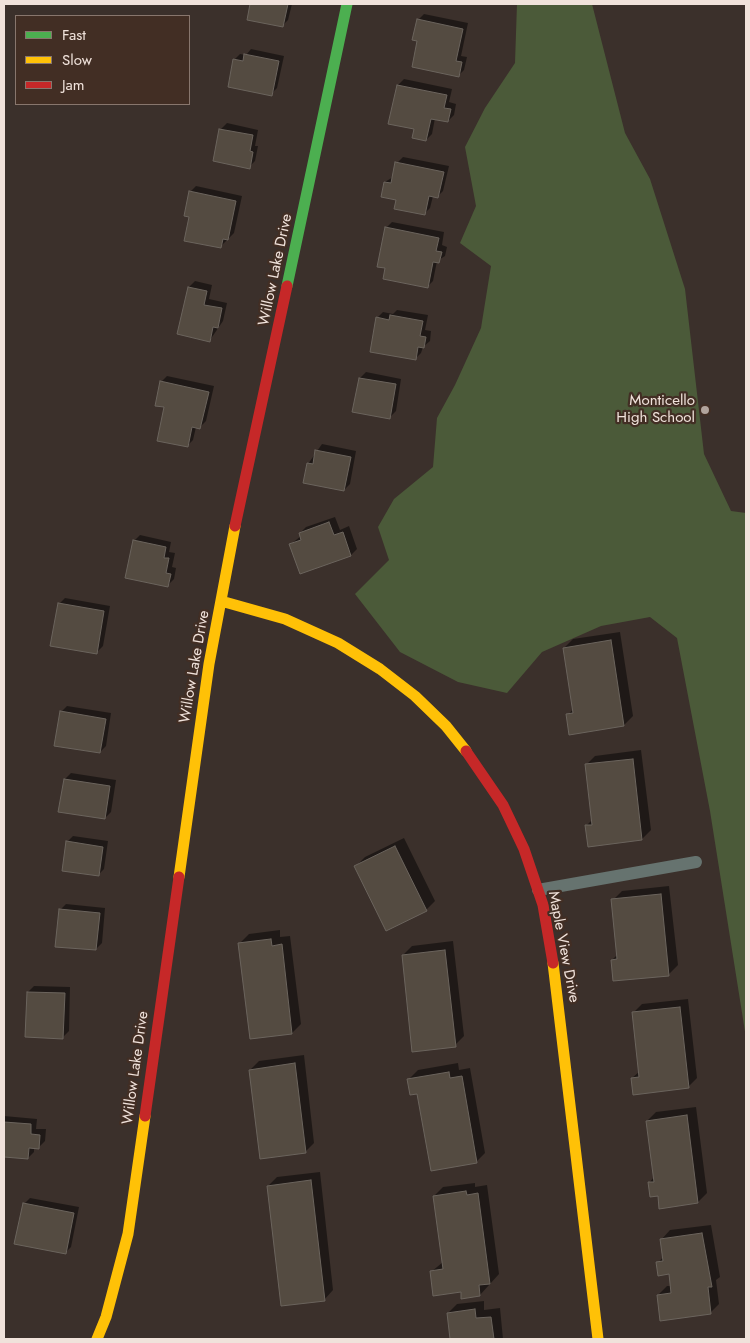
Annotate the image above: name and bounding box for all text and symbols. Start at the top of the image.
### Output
legend [15,15,190,105]
text: Fast [62,24,86,46]
text: Slow [62,49,92,71]
text: Jam [62,74,85,96]
street label: Willow Lake Drive [255,212,297,328]
place label: Monticello High School [616,392,695,427]
marker: Monticello High School [699,404,711,416]
street label: Willow Lake Drive [176,609,214,725]
street label: Maple View Drive [543,890,583,1004]
street label: Willow Lake Drive [119,1010,153,1126]

